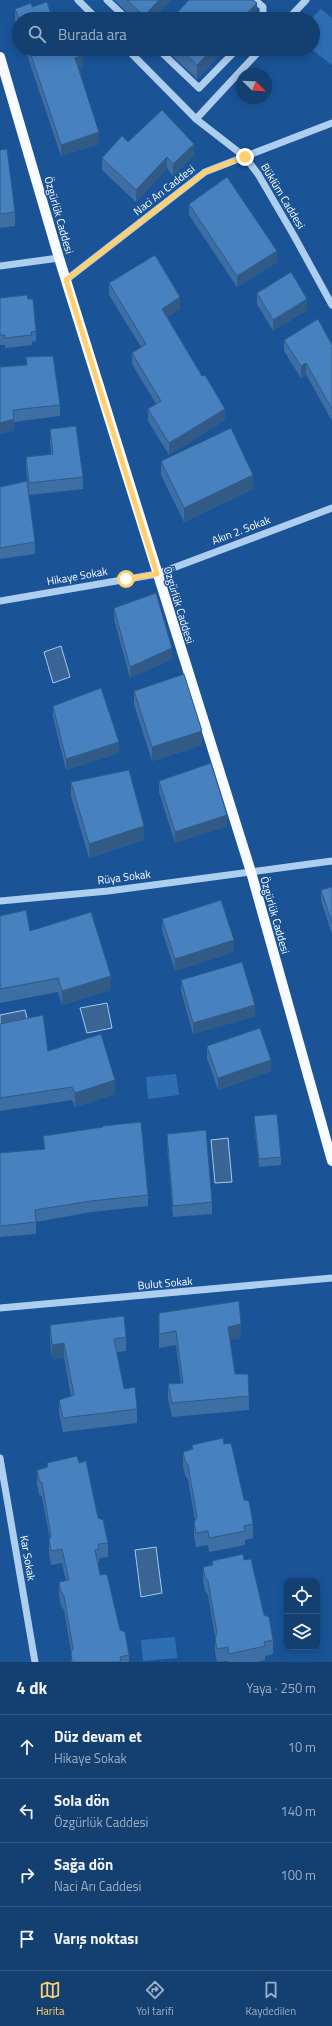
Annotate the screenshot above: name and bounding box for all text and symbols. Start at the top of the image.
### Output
search box [12,12,320,56]
icon: search [26,23,48,45]
text: Burada ara [58,23,127,46]
north arrow [236,68,272,104]
route end [236,148,254,166]
street label: Büklüm Caddesi [257,160,309,232]
street label: Naci Arı Caddesi [130,161,198,219]
street label: Özgürlük Caddesi [40,174,78,256]
street label: Akın 2. Sokak [210,511,273,548]
street label: Hikaye Sokak [45,563,109,589]
street label: Özgürlük Caddesi [160,564,198,646]
route start [117,570,135,588]
street label: Rüya Sokak [96,866,152,888]
street label: Özgürlük Caddesi [256,874,294,956]
street label: Bulut Sokak [137,1273,194,1293]
street label: Kar Sokak [16,1534,40,1583]
map controls [284,1578,320,1650]
button: locate [284,1578,320,1614]
button: layers [284,1614,320,1650]
text: 4 dk [16,1675,47,1701]
text: Yaya · 250 m [247,1678,316,1698]
text: Düz devam et [54,1725,142,1748]
icon: ahead [16,1736,38,1758]
text: 10 m [288,1737,316,1757]
text: Hikaye Sokak [54,1748,127,1768]
text: Sola dön [54,1789,110,1812]
icon: left [16,1800,38,1822]
text: 140 m [280,1801,316,1821]
text: Özgürlük Caddesi [54,1812,148,1832]
text: Sağa dön [54,1853,113,1876]
icon: right [16,1864,38,1886]
text: 100 m [280,1865,316,1885]
text: Naci Arı Caddesi [54,1876,141,1896]
text: Varış noktası [54,1927,138,1950]
icon: arrive [16,1928,38,1950]
tab: Harita [36,1979,64,2019]
tab: Yol tarifi [136,1979,174,2019]
tab: Kaydedilen [246,1979,296,2019]

